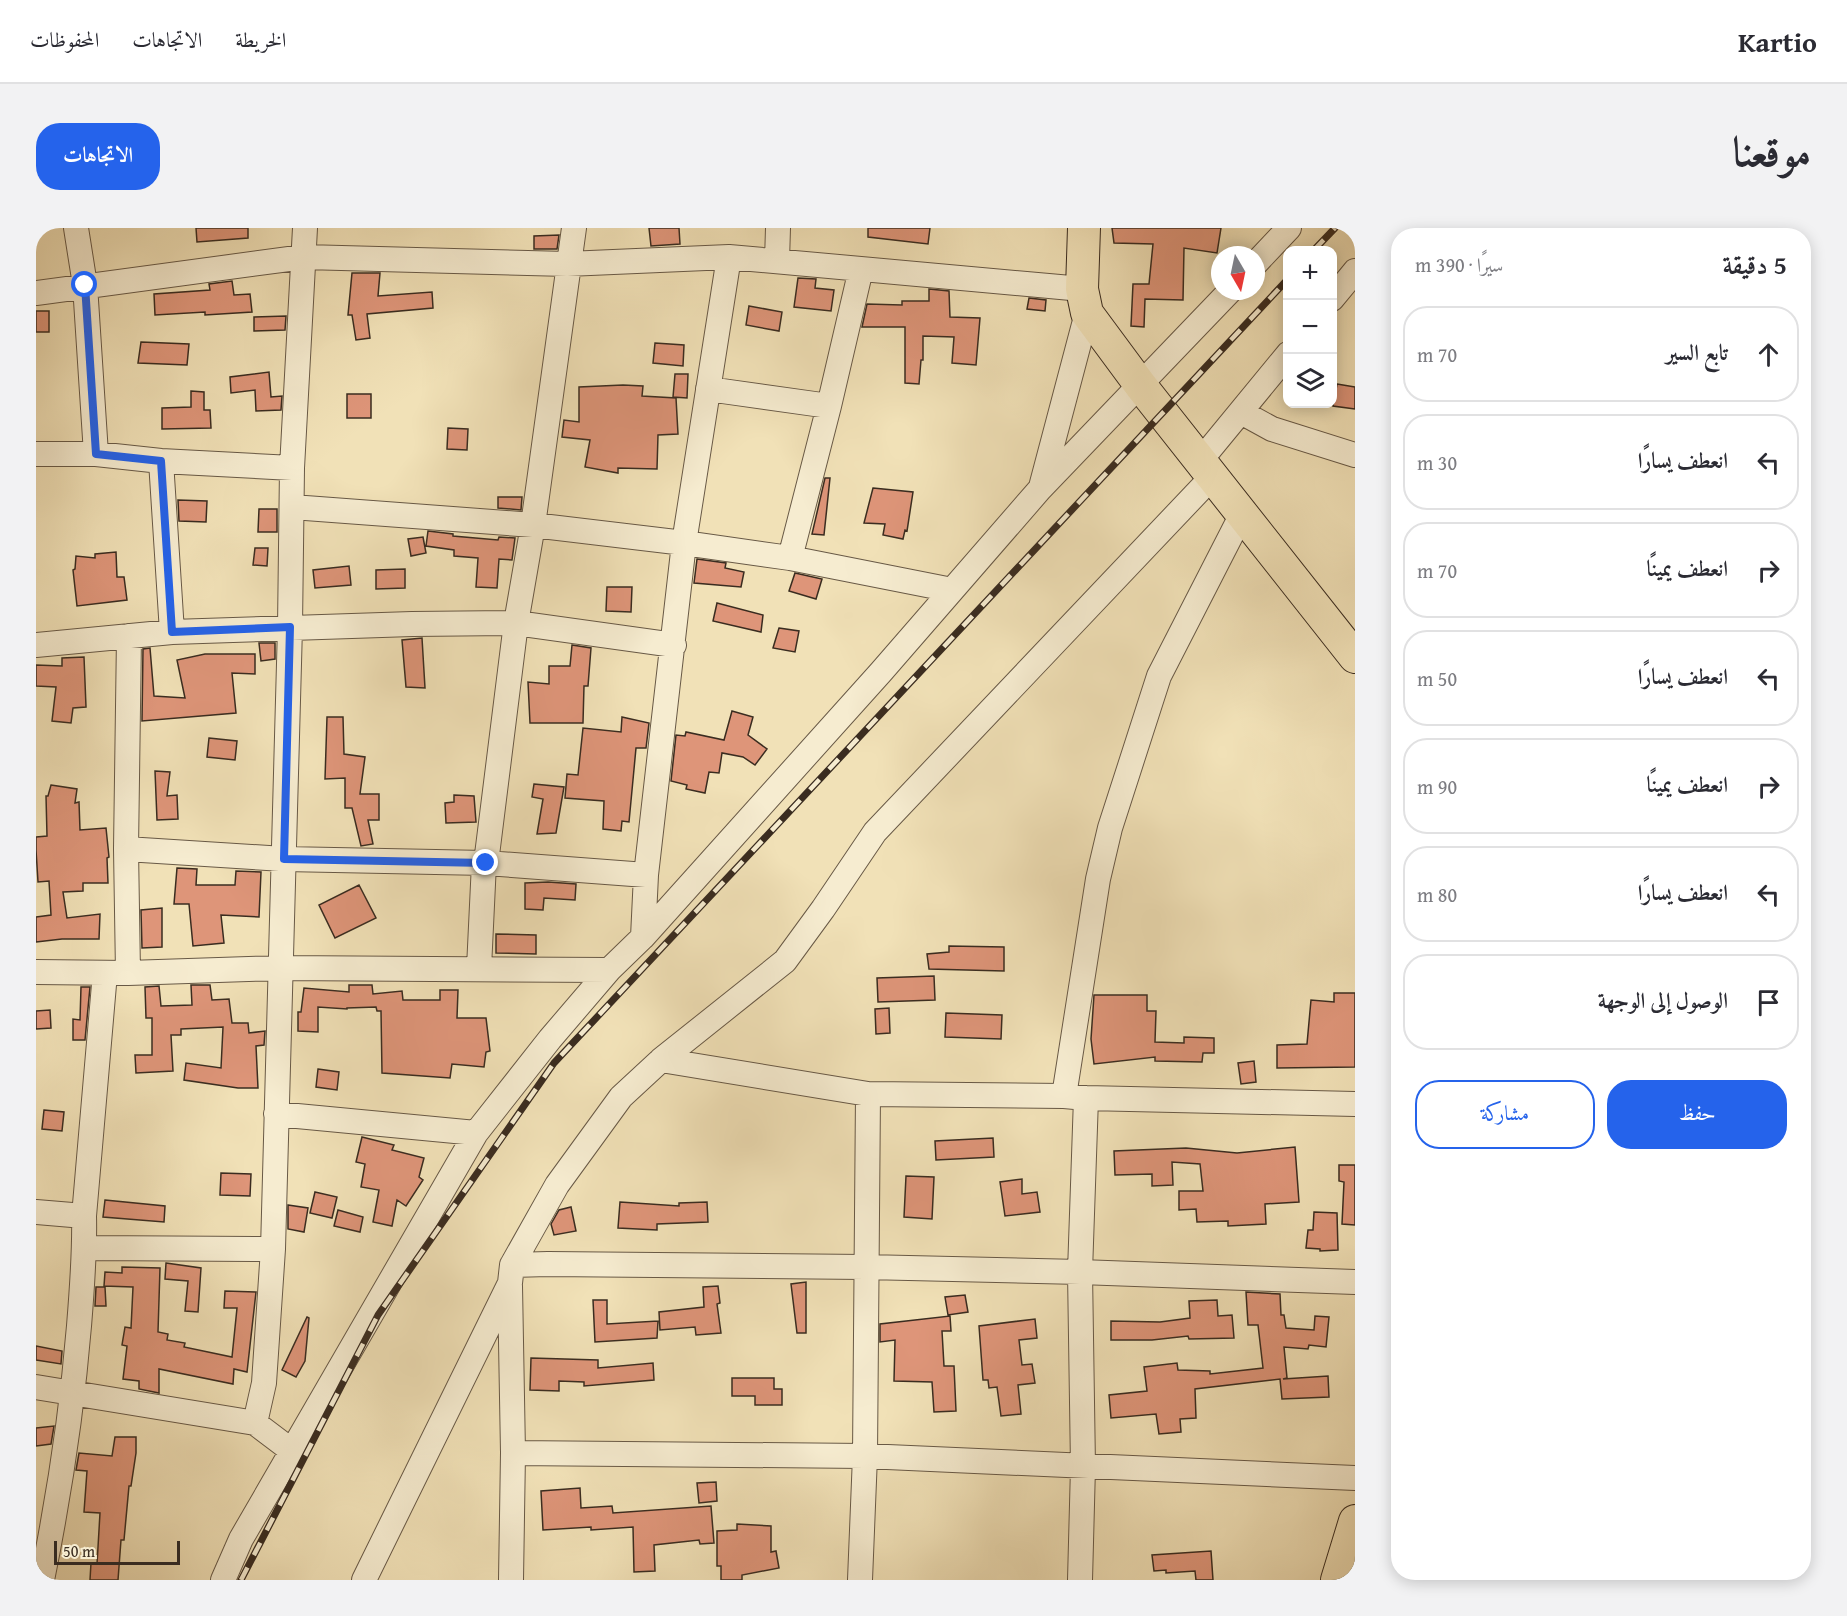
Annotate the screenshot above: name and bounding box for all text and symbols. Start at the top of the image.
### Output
text: Kartio [1738,21,1817,62]
text: المحفوظات [30,24,99,55]
text: الاتجاهات [132,24,202,55]
text: الخريطة [235,24,286,55]
text: موقعنا [1733,120,1811,181]
button: الاتجاهات [36,123,160,190]
text: 5 دقيقة [1722,245,1787,284]
north arrow [1211,246,1265,300]
map controls [1283,246,1337,408]
button: + [1283,246,1337,300]
text: سيرًا · 390 m [1415,250,1503,279]
route start [71,271,97,297]
button: − [1283,300,1337,354]
text: تابع السير [1666,336,1728,368]
icon: ahead [1752,338,1785,371]
text: 70 m [1417,340,1457,369]
button: layers [1283,354,1337,408]
text: انعطف يسارًا [1638,444,1728,476]
icon: left [1752,446,1785,479]
text: 30 m [1417,448,1457,477]
text: انعطف يمينًا [1647,552,1728,584]
icon: right [1752,554,1785,587]
text: 70 m [1417,556,1457,585]
text: انعطف يسارًا [1638,660,1728,692]
icon: left [1752,662,1785,695]
text: 50 m [1417,664,1457,693]
text: انعطف يمينًا [1647,768,1728,800]
icon: right [1752,770,1785,803]
text: 90 m [1417,772,1457,801]
route end [472,849,498,875]
text: انعطف يسارًا [1638,876,1728,908]
icon: left [1752,878,1785,911]
text: 80 m [1417,880,1457,909]
text: الوصول إلى الوجهة [1598,984,1728,1016]
icon: arrive [1752,986,1785,1019]
button: مشاركة [1415,1080,1595,1149]
button: حفظ [1607,1080,1787,1149]
scale bar [54,1538,180,1566]
text: 50 m [63,1539,95,1563]

